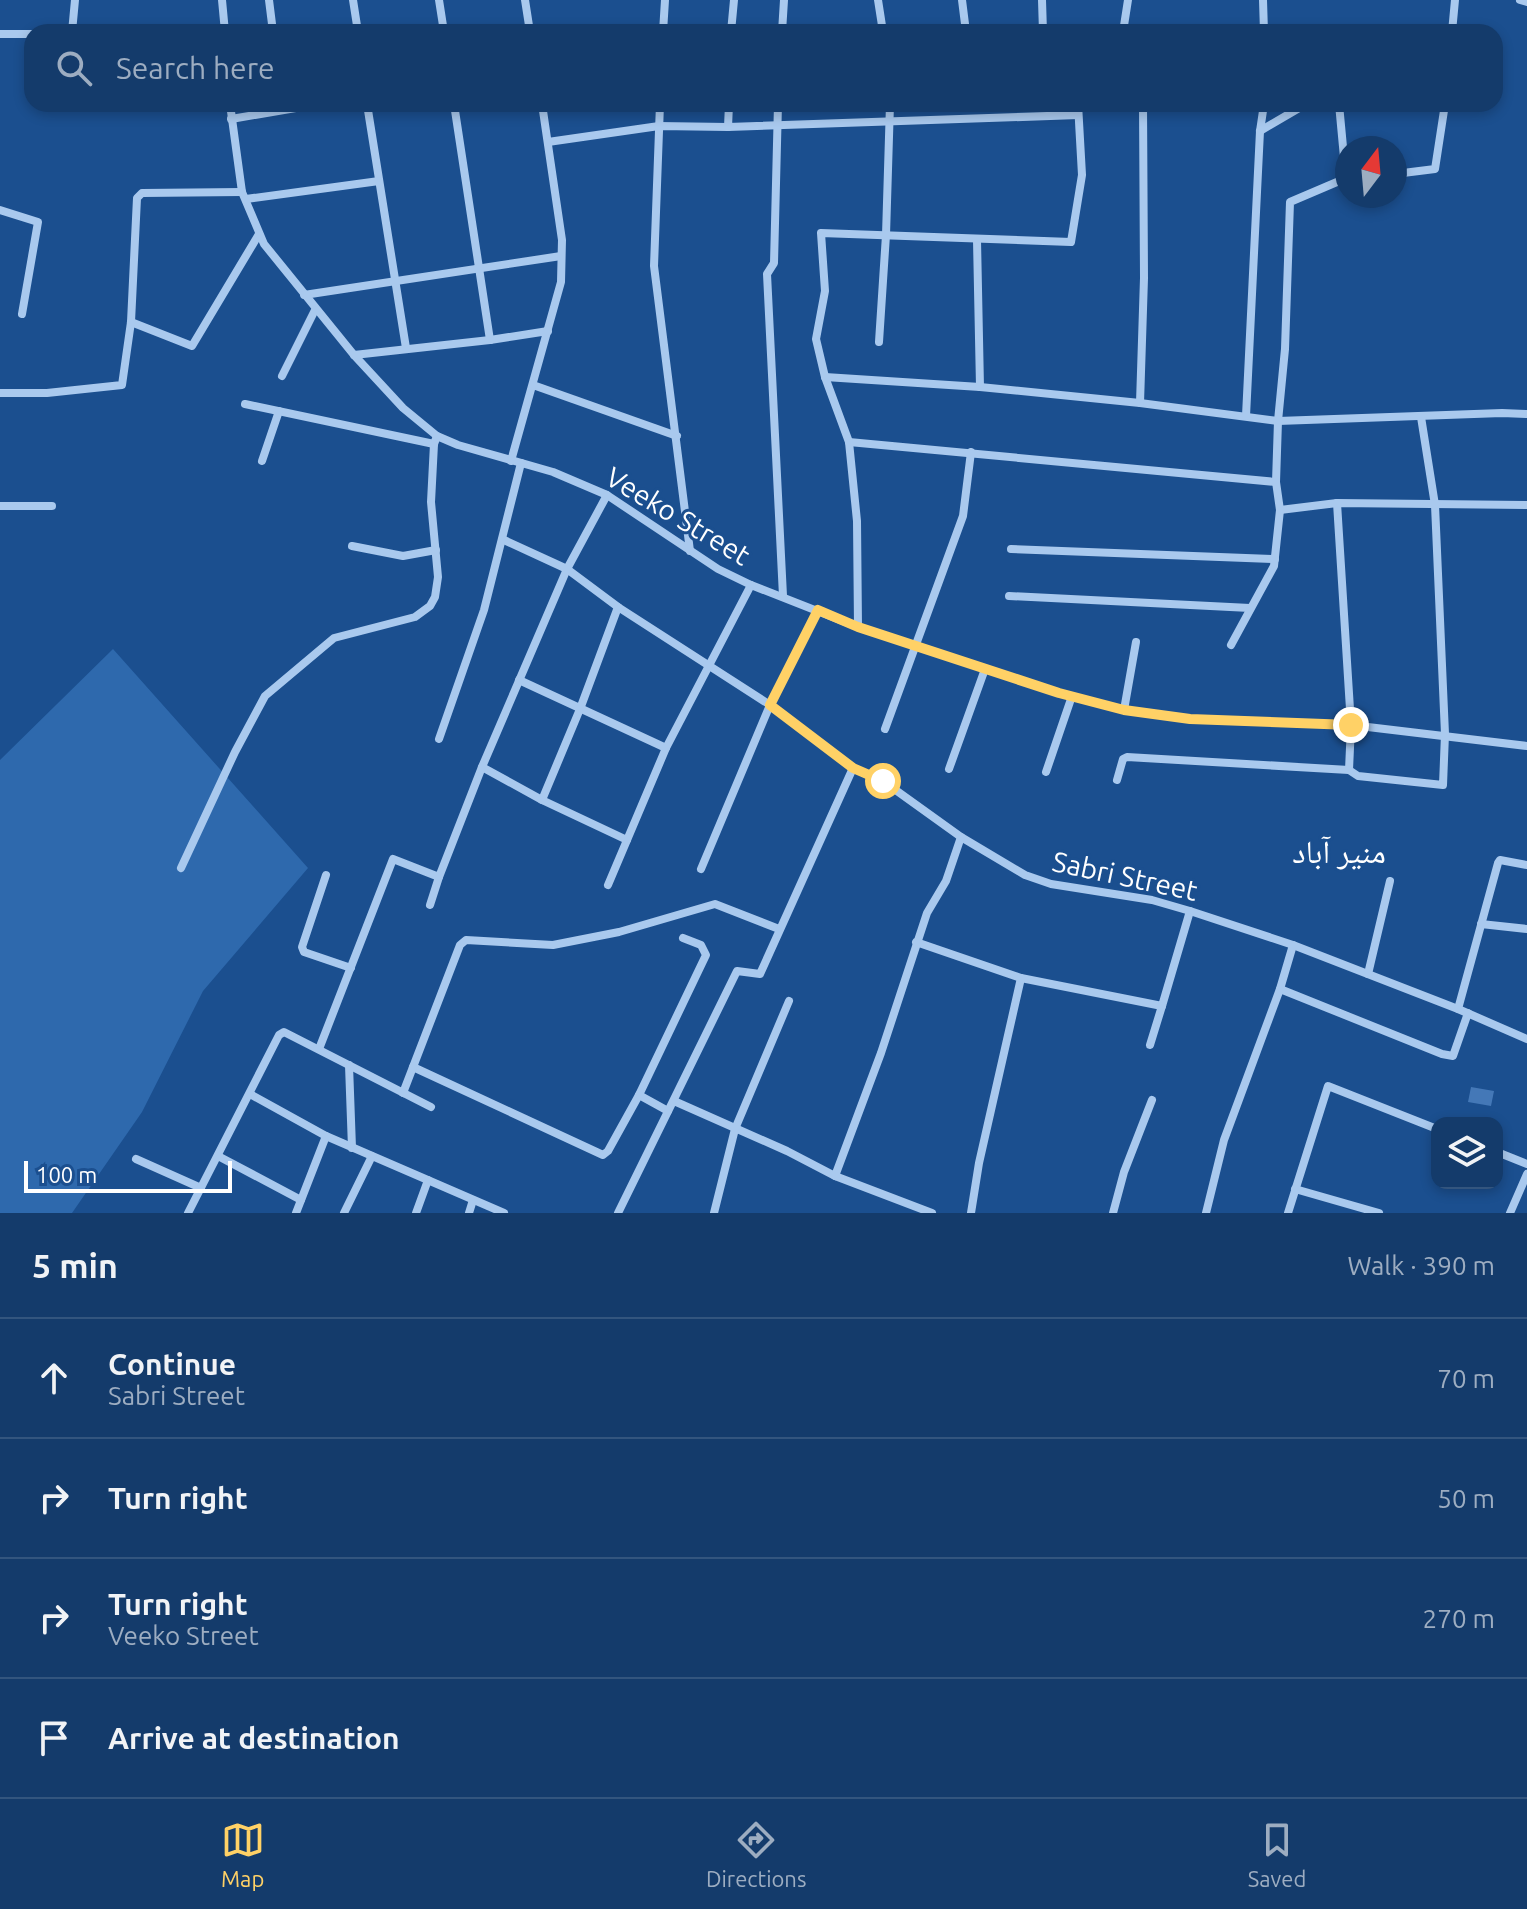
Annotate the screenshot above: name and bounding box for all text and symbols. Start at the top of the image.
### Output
search box [24,24,1503,112]
icon: search [52,46,96,90]
text: Search here [116,51,275,85]
north arrow [1335,136,1407,208]
street label: Veeko Street [601,461,756,571]
route end [1333,707,1369,743]
route start [865,763,901,799]
district label: منیر آباد [1292,833,1386,870]
street label: Sabri Street [1050,845,1200,906]
map controls [1431,1117,1503,1189]
button: layers [1431,1117,1503,1189]
scale bar [24,1157,232,1193]
text: 100 m [36,1162,97,1187]
text: 5 min [32,1246,118,1284]
text: Walk · 390 m [1347,1251,1495,1280]
text: Continue [108,1347,236,1381]
icon: ahead [32,1356,76,1400]
text: 70 m [1437,1364,1495,1393]
text: Sabri Street [108,1381,245,1410]
icon: right [32,1476,76,1520]
text: Turn right [108,1481,248,1515]
text: 50 m [1437,1484,1495,1513]
text: Turn right [108,1587,248,1621]
icon: right [32,1596,76,1640]
text: 270 m [1423,1604,1495,1633]
text: Veeko Street [108,1621,259,1650]
icon: arrive [32,1716,76,1760]
text: Arrive at destination [108,1721,400,1755]
tab: Map [221,1818,265,1891]
tab: Directions [706,1818,806,1891]
tab: Saved [1248,1818,1306,1891]

